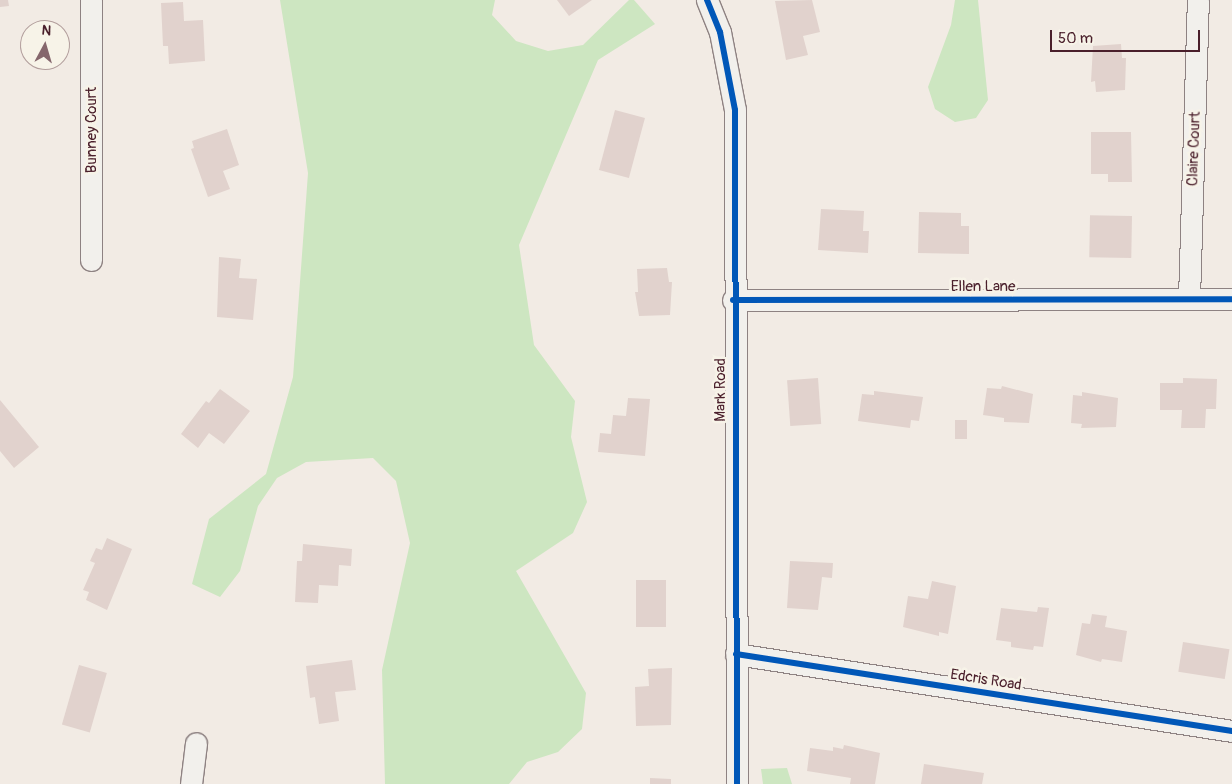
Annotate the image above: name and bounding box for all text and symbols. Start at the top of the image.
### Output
north arrow [20,20,70,70]
scale bar [1052,20,1202,52]
text: N [41,22,52,40]
text: 50 m [1058,29,1093,48]
street label: Bunney Court [83,87,101,173]
street label: Claire Court [1184,111,1204,187]
street label: Ellen Lane [951,278,1015,296]
street label: Mark Road [712,358,730,422]
street label: Edcris Road [949,665,1023,695]

